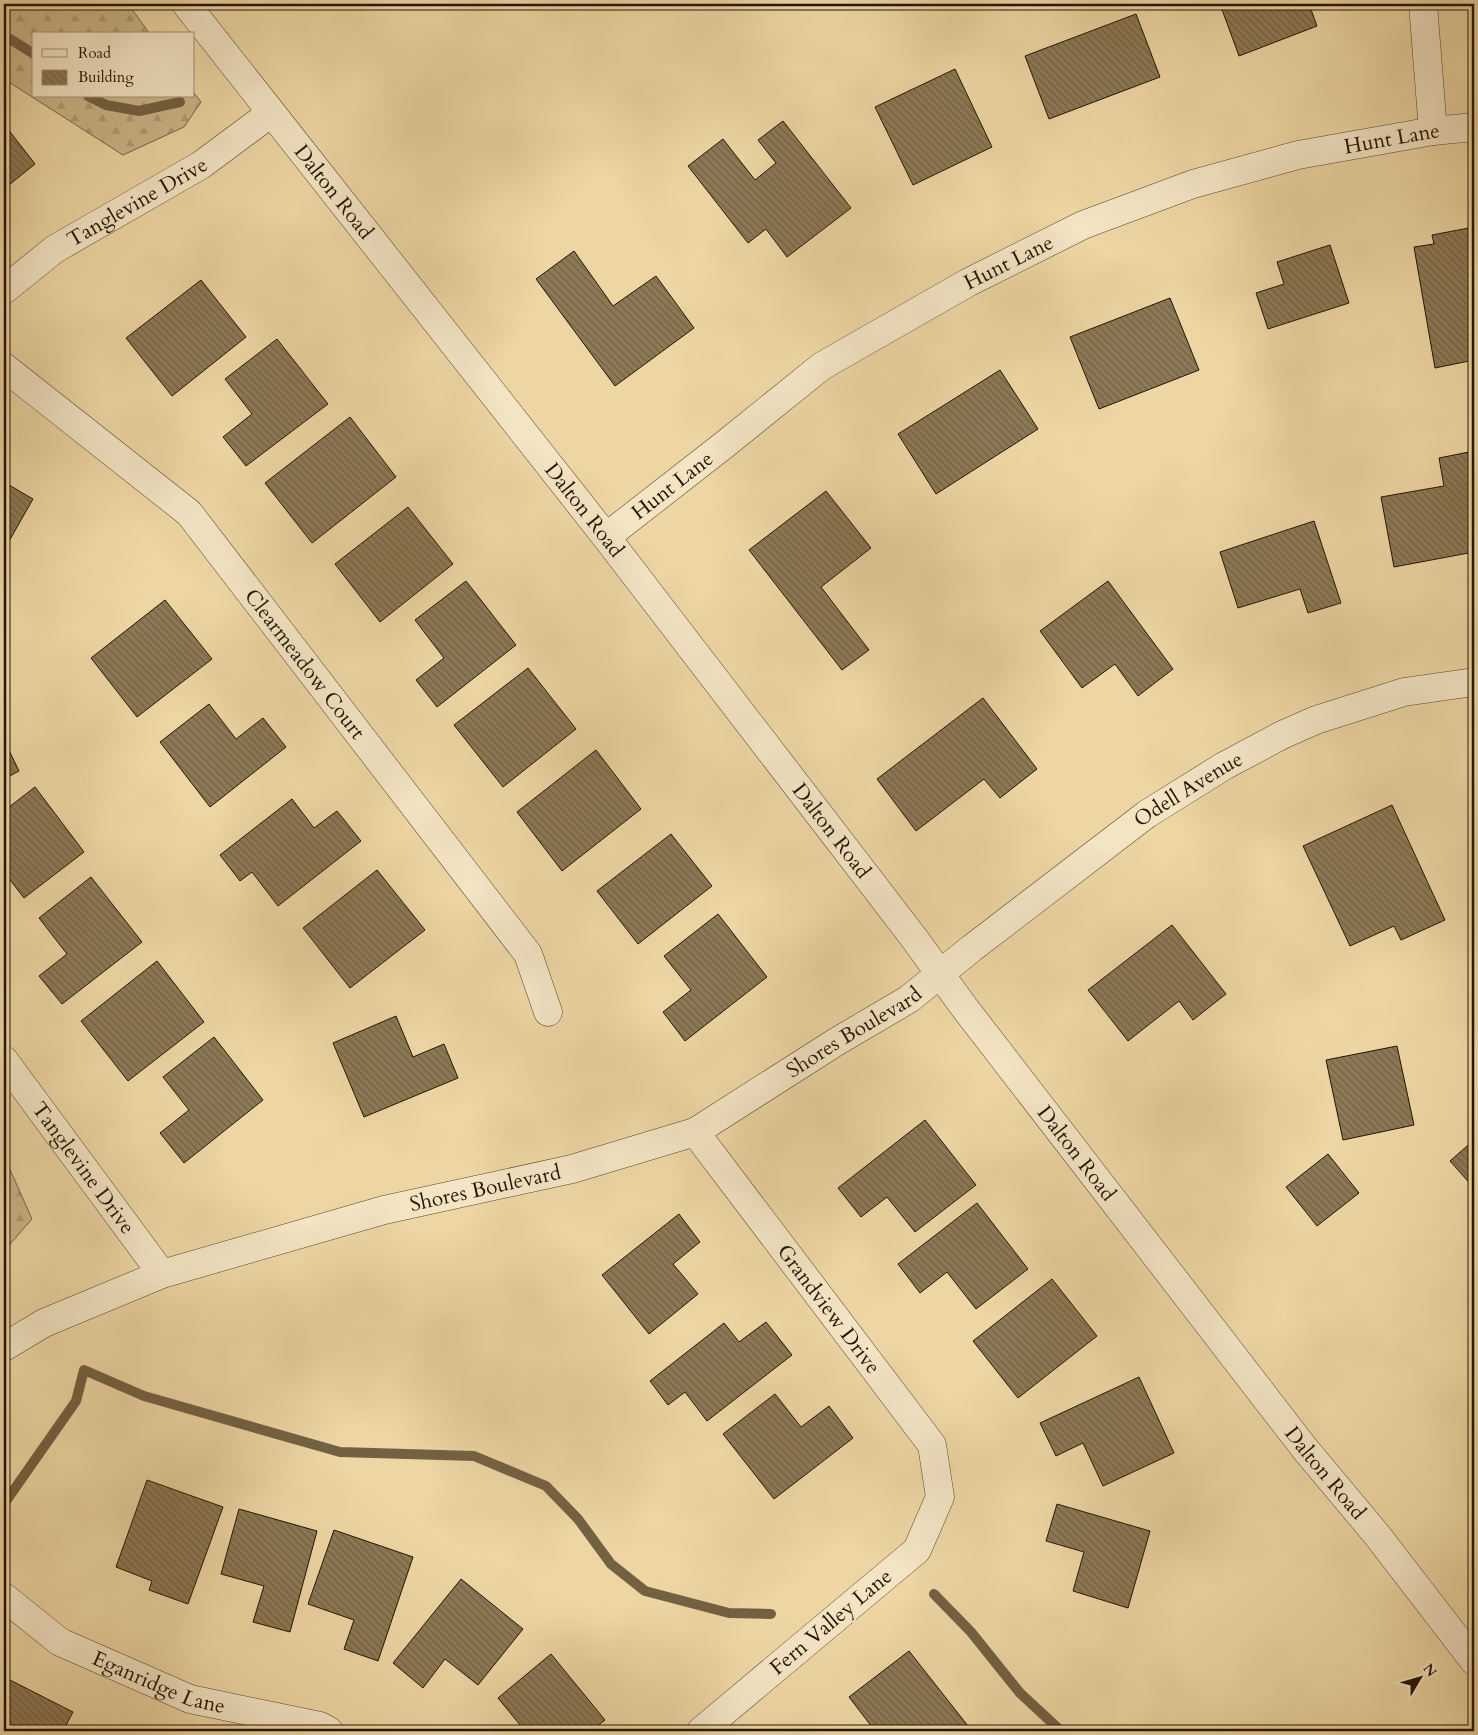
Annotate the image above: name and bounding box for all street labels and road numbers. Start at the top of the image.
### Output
street label: Hunt Lane [1342,116,1441,161]
street label: Dalton Road [287,138,380,245]
street label: Tanglevine Drive [61,150,214,254]
street label: Hunt Lane [959,228,1058,297]
street label: Hunt Lane [625,444,719,526]
street label: Dalton Road [538,456,631,563]
street label: Clearmeadow Court [238,583,372,745]
street label: Odell Avenue [1127,744,1248,834]
street label: Dalton Road [786,777,878,884]
street label: Shores Boulevard [781,980,928,1085]
street label: Tanglevine Drive [25,1096,142,1240]
street label: Dalton Road [1031,1099,1123,1207]
street label: Shores Boulevard [407,1157,563,1219]
street label: Grandview Drive [770,1238,888,1380]
street label: Dalton Road [1278,1420,1373,1526]
street label: Fern Valley Lane [764,1562,898,1682]
street label: Eganridge Lane [88,1643,228,1720]

